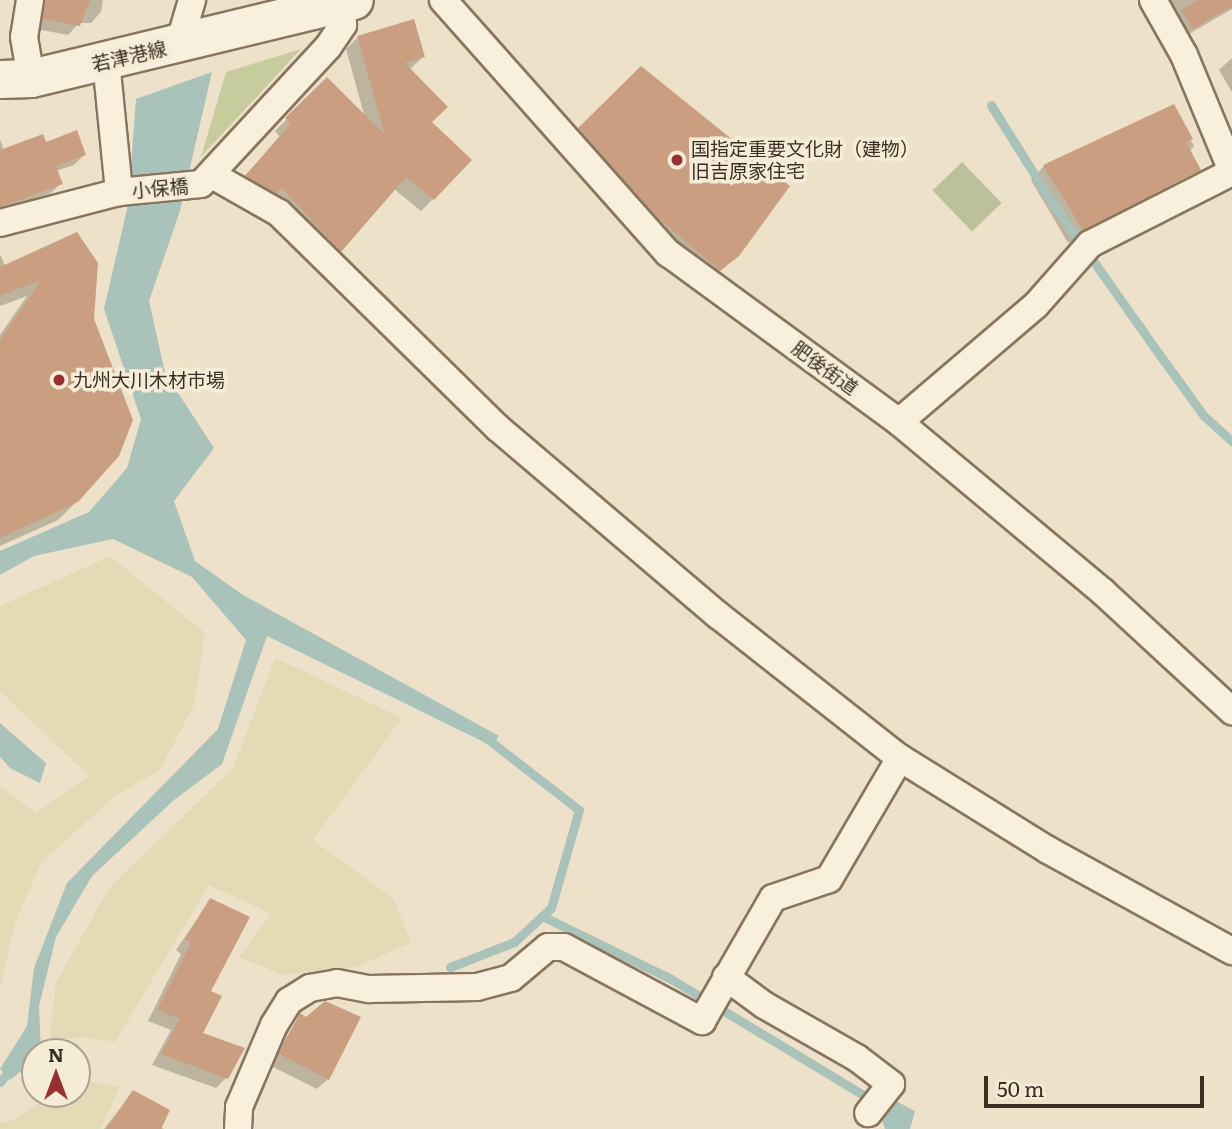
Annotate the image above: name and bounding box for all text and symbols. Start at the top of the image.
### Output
street label: 若津港線 [89,36,169,76]
place label: 国指定重要文化財（建物） 旧吉原家住宅 [691,138,919,182]
marker: 国指定重要文化財（建物） 旧吉原家住宅 [669,152,685,168]
street label: 小保橋 [131,174,189,202]
street label: 肥後街道 [788,336,862,400]
place label: 九州大川木材市場 [73,369,225,391]
marker: 九州大川木材市場 [51,372,67,388]
north arrow [21,1038,91,1108]
text: N [48,1040,64,1068]
scale bar [987,1062,1208,1106]
text: 50 m [997,1072,1044,1103]

